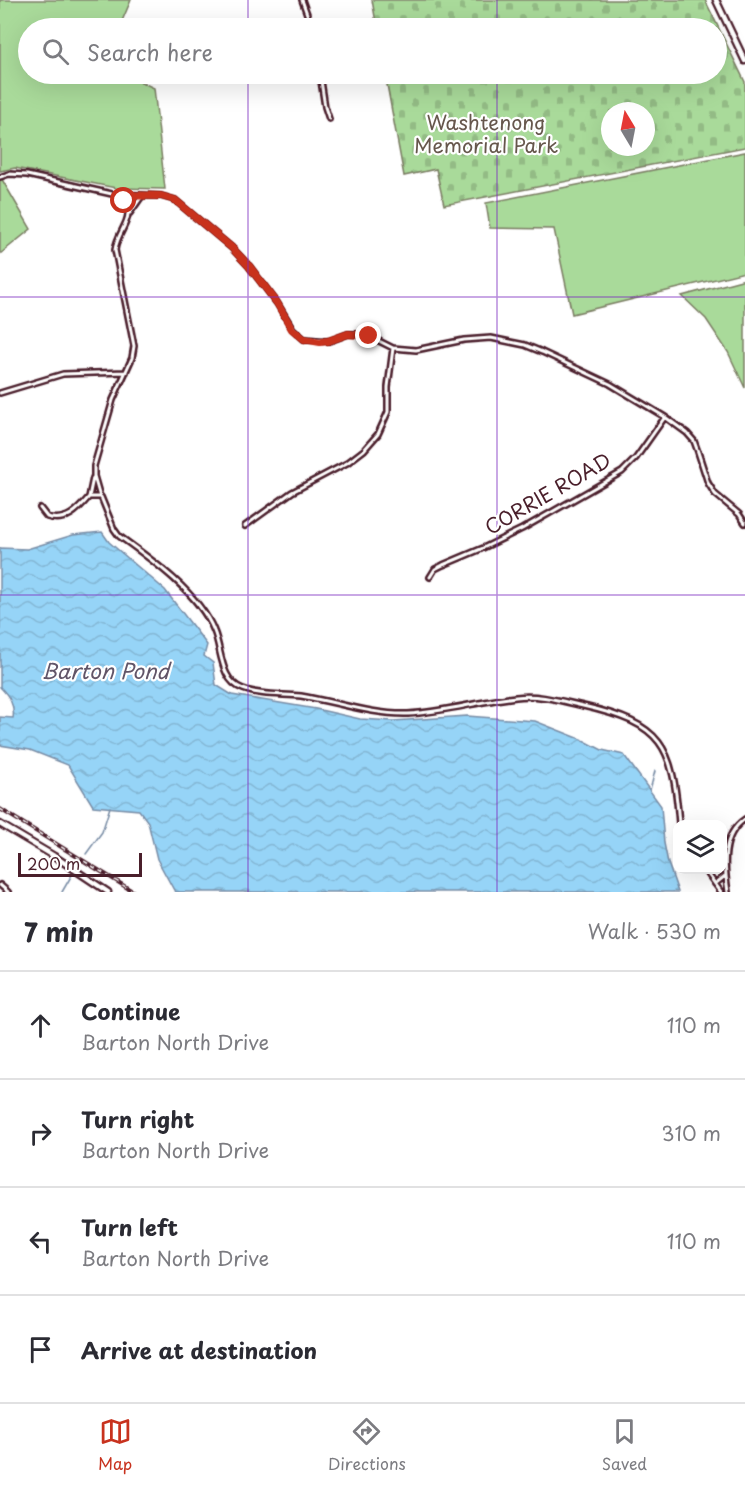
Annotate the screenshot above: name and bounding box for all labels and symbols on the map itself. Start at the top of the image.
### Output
north arrow [601,102,655,156]
park label: Washtenong Memorial Park [414,107,558,160]
route start [110,187,136,213]
route end [355,322,381,348]
street label: CORRIE ROAD [479,445,616,542]
water label: Barton Pond [41,654,172,686]
scale bar [18,850,142,878]

